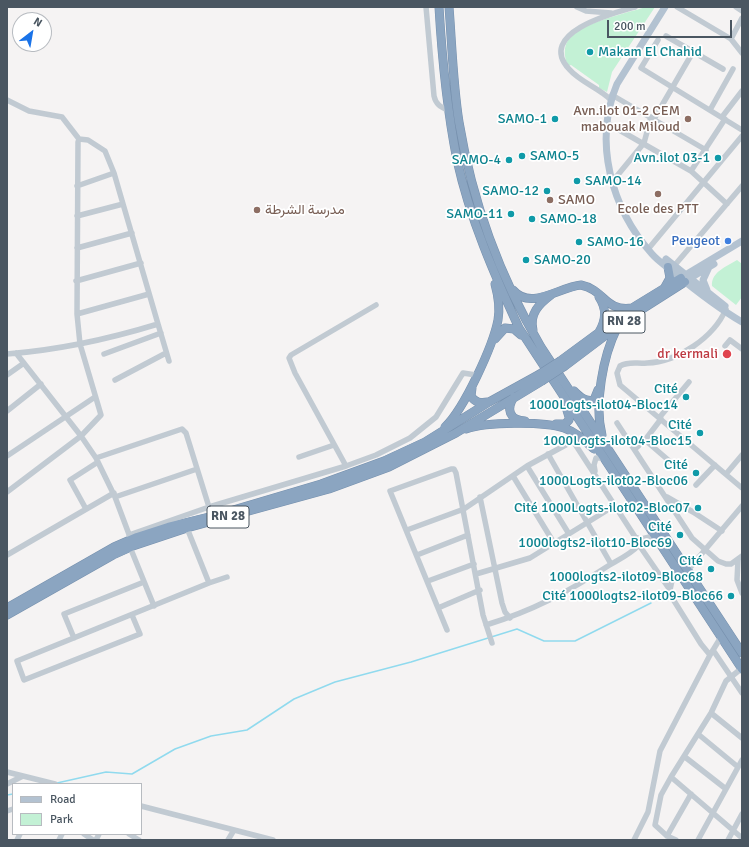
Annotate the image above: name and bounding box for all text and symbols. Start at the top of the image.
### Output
north arrow [12,12,52,52]
scale bar [609,12,734,38]
text: N [31,15,45,30]
text: 200 m [614,19,646,34]
place label: Makam El Chahid [598,44,702,60]
marker: Makam El Chahid [585,47,595,57]
place label: Avn.ilot 01-2 CEM mabouak Miloud [573,103,680,136]
place label: SAMO-1 [498,111,547,127]
marker: SAMO-1 [550,114,560,124]
marker: Avn.ilot 01-2 CEM mabouak Miloud [683,114,693,124]
place label: SAMO-5 [530,148,579,164]
place label: Avn.ilot 03-1 [633,150,710,166]
marker: SAMO-5 [517,151,527,161]
place label: SAMO-4 [452,152,501,168]
marker: Avn.ilot 03-1 [713,153,723,163]
marker: SAMO-4 [504,155,514,165]
place label: SAMO-14 [585,173,642,189]
marker: SAMO-14 [572,176,582,186]
place label: SAMO-12 [482,183,539,199]
marker: SAMO-12 [542,186,552,196]
marker: Ecole des PTT [653,189,663,199]
place label: SAMO [558,192,595,208]
marker: SAMO [545,195,555,205]
place label: Ecole des PTT [617,201,699,217]
place label: مدرسة الشرطة [265,202,345,218]
marker: مدرسة الشرطة [252,205,262,215]
place label: SAMO-11 [446,206,503,222]
marker: SAMO-11 [506,209,516,219]
place label: SAMO-18 [540,211,597,227]
marker: SAMO-18 [527,214,537,224]
place label: Peugeot [671,233,720,249]
place label: SAMO-16 [587,234,644,250]
marker: Peugeot [723,236,733,246]
marker: SAMO-16 [574,237,584,247]
place label: SAMO-20 [534,252,591,268]
marker: SAMO-20 [521,255,531,265]
road number: RN 28 [603,311,645,333]
place label: dr kermali [657,346,718,362]
marker: dr kermali [721,348,733,360]
place label: Cité 1000Logts-ilot04-Bloc14 [529,381,678,414]
marker: Cité 1000Logts-ilot04-Bloc14 [681,392,691,402]
place label: Cité 1000Logts-ilot04-Bloc15 [543,417,692,450]
marker: Cité 1000Logts-ilot04-Bloc15 [695,428,705,438]
place label: Cité 1000Logts-ilot02-Bloc06 [539,457,688,490]
marker: Cité 1000Logts-ilot02-Bloc06 [691,468,701,478]
place label: Cité 1000Logts-ilot02-Bloc07 [514,500,690,516]
marker: Cité 1000Logts-ilot02-Bloc07 [693,503,703,513]
road number: RN 28 [207,506,249,528]
place label: Cité 1000logts2-ilot10-Bloc69 [518,519,672,552]
marker: Cité 1000logts2-ilot10-Bloc69 [675,530,685,540]
place label: Cité 1000logts2-ilot09-Bloc68 [549,553,703,586]
marker: Cité 1000logts2-ilot09-Bloc68 [706,564,716,574]
place label: Cité 1000logts2-ilot09-Bloc66 [542,588,723,604]
marker: Cité 1000logts2-ilot09-Bloc66 [726,591,736,601]
legend [12,783,142,835]
text: Road [50,792,76,807]
text: Park [50,812,73,827]

